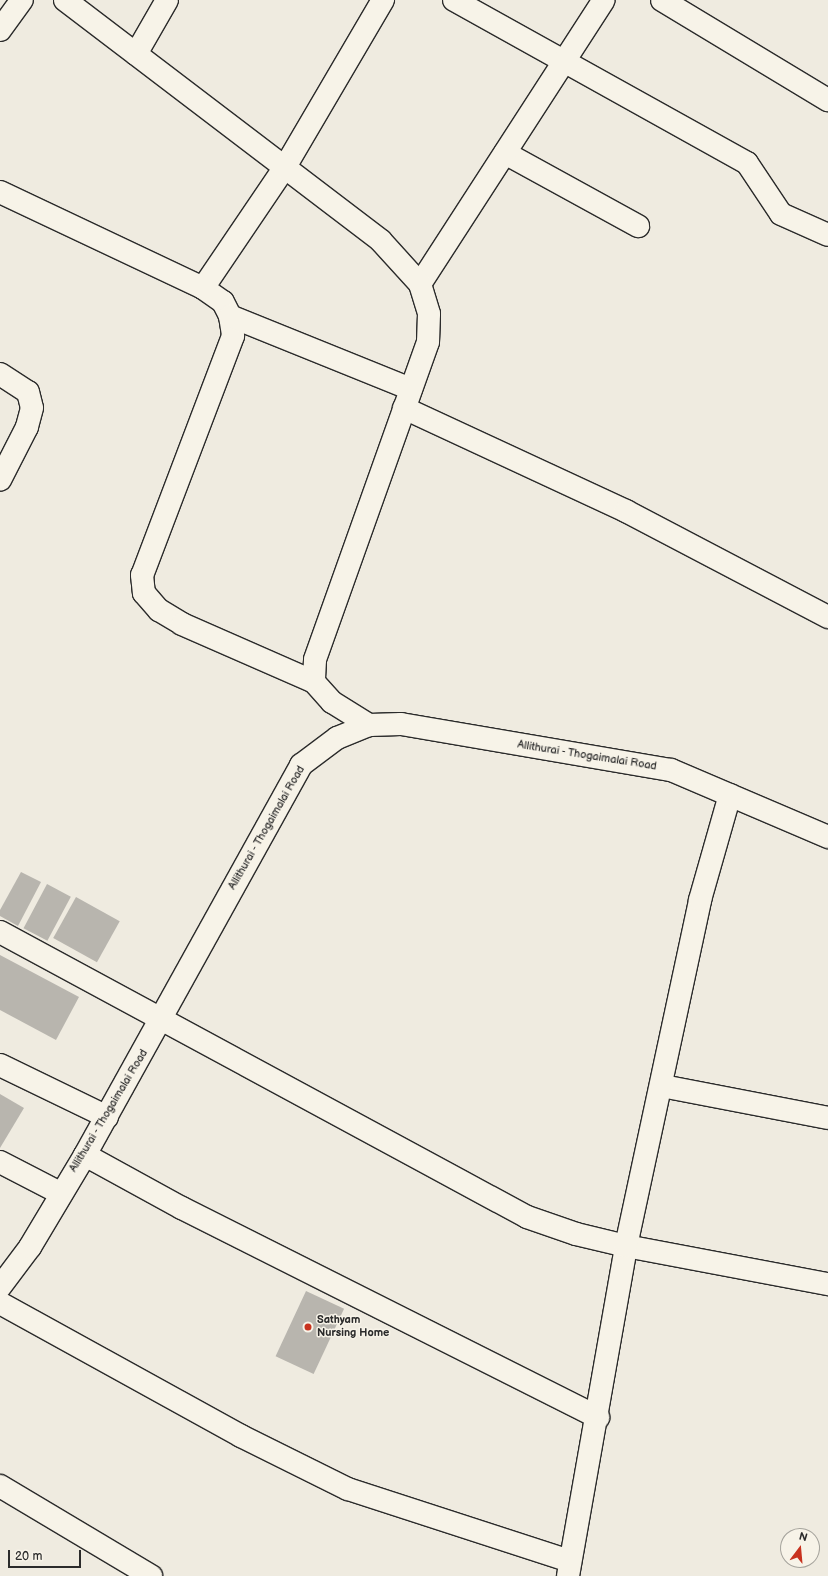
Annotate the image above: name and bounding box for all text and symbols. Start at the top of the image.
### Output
street label: Allithurai - Thogaimalai Road [516,738,658,774]
street label: Allithurai - Thogaimalai Road [226,763,308,893]
street label: Allithurai - Thogaimalai Road [67,1047,151,1175]
place label: Sathyam Nursing Home [317,1314,389,1340]
marker: Sathyam Nursing Home [302,1321,314,1333]
north arrow [780,1528,820,1568]
text: N [797,1530,809,1544]
scale bar [10,1542,83,1568]
text: 20 m [15,1549,42,1564]

